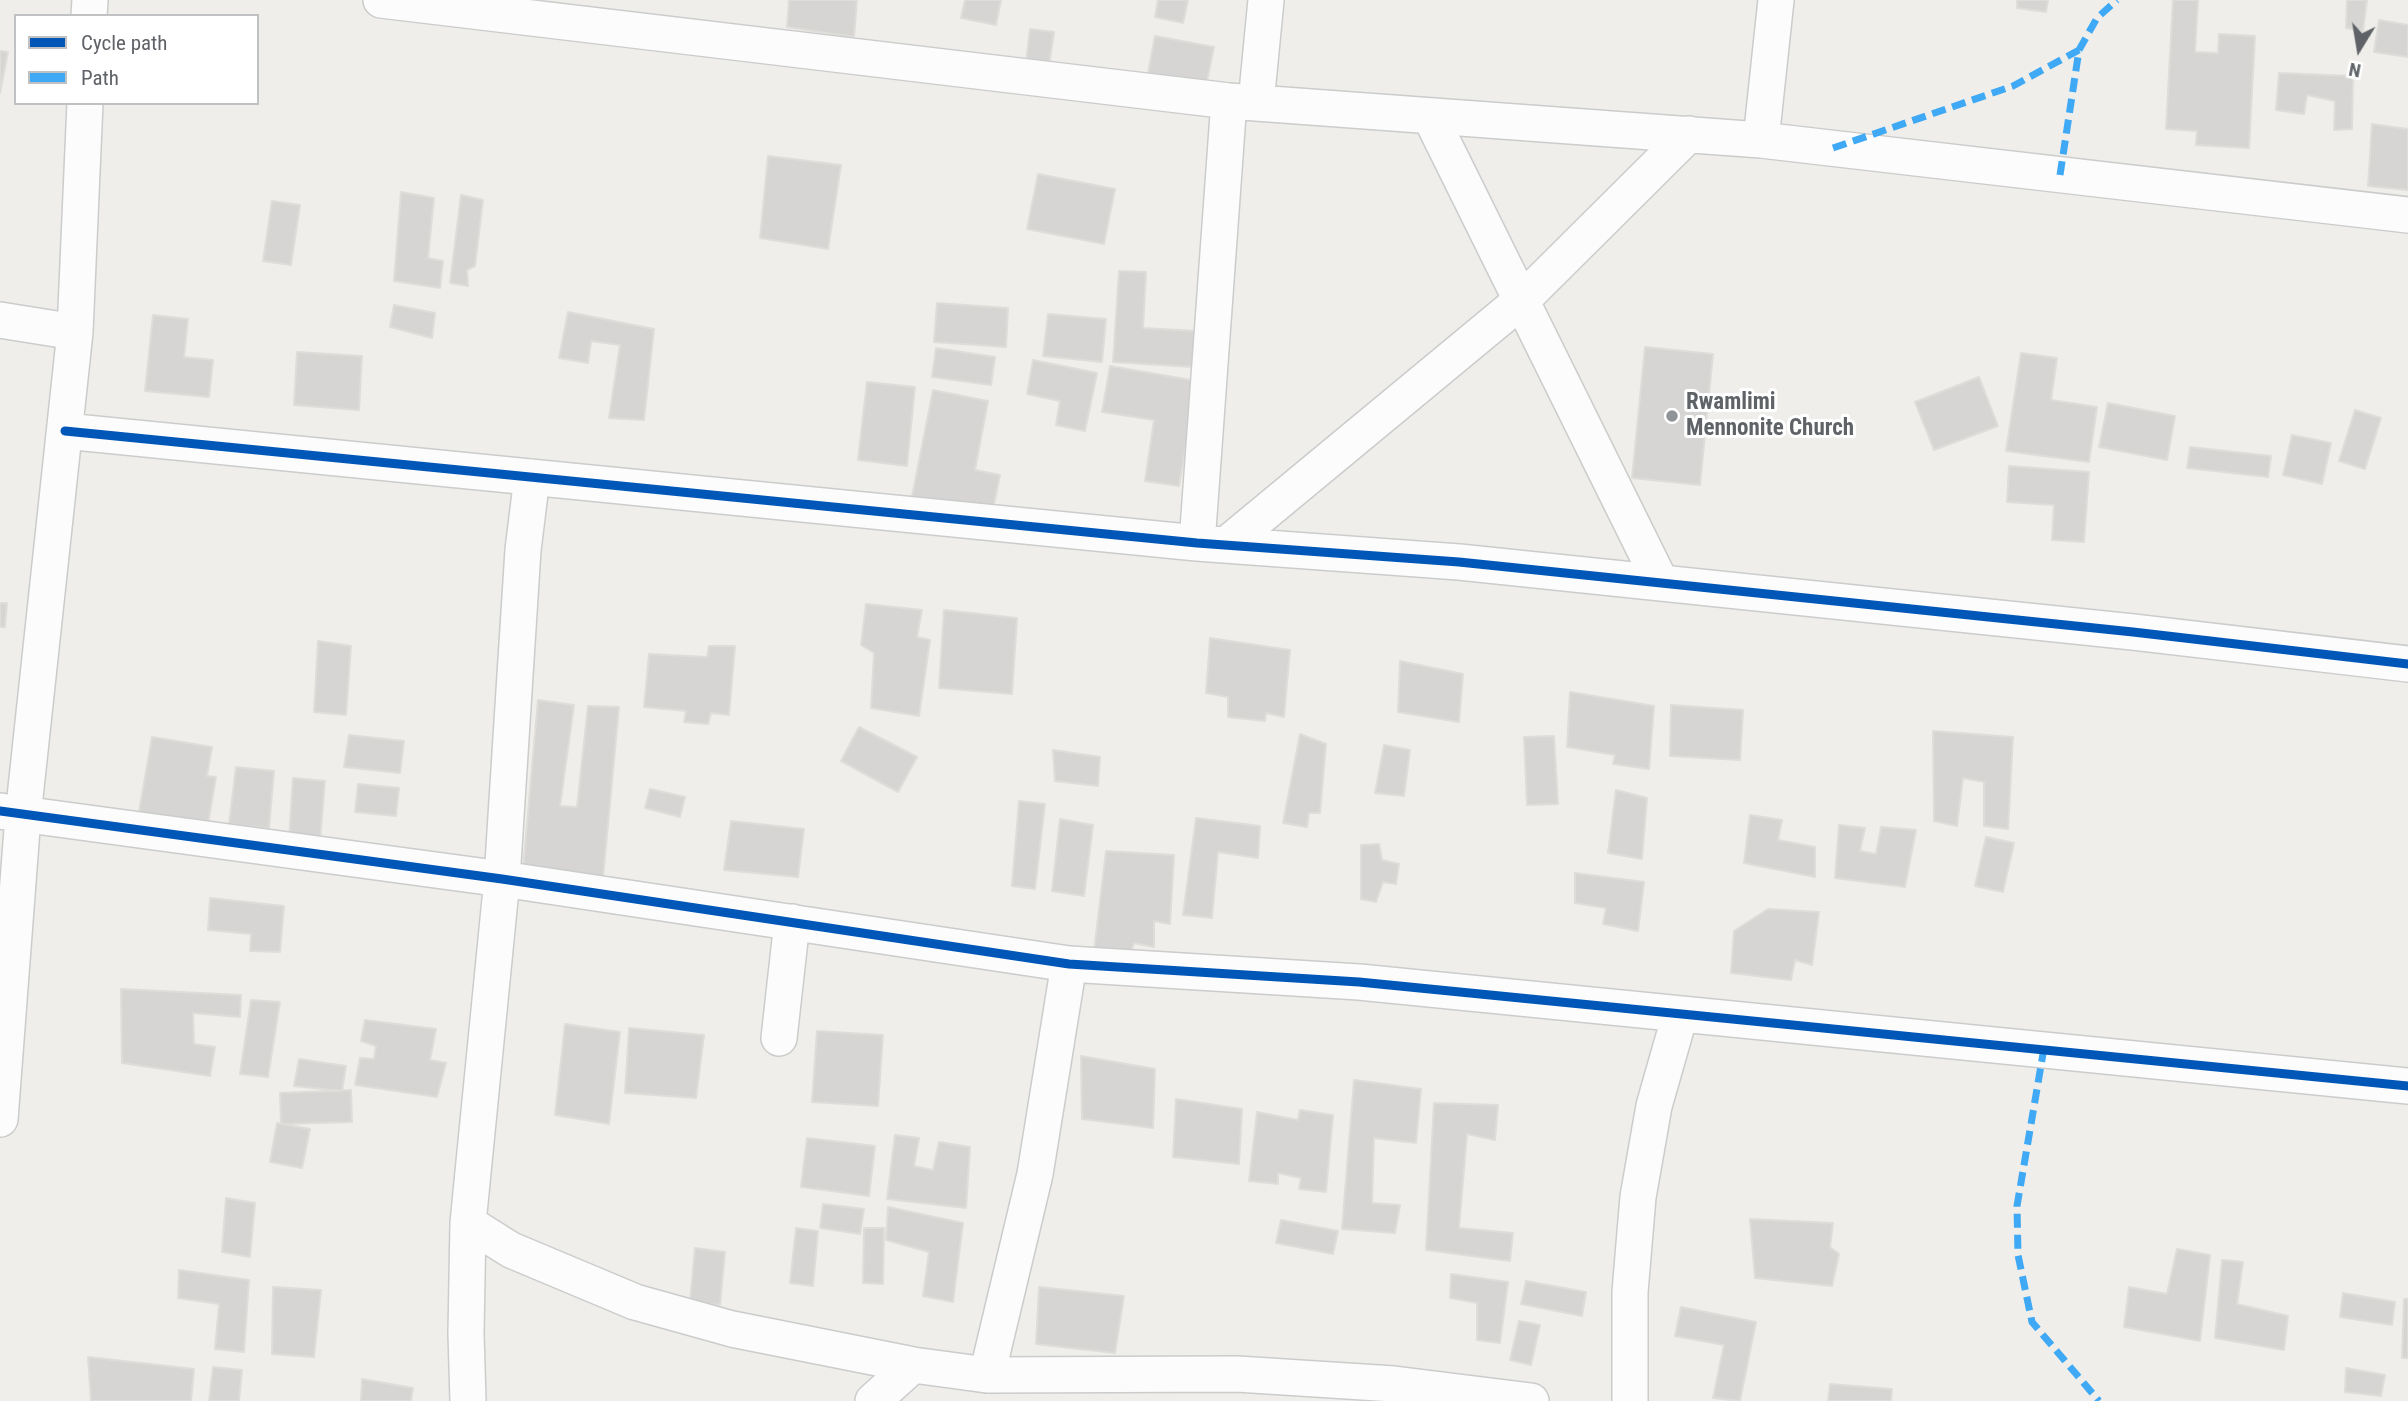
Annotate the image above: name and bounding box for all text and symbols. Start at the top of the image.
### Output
legend [14,14,259,105]
north arrow [2324,14,2394,84]
text: Cycle path [81,31,167,55]
text: N [2347,58,2363,83]
text: Path [81,66,119,90]
place label: Rwamlimi Mennonite Church [1686,389,1854,443]
marker: Rwamlimi Mennonite Church [1664,408,1680,424]

